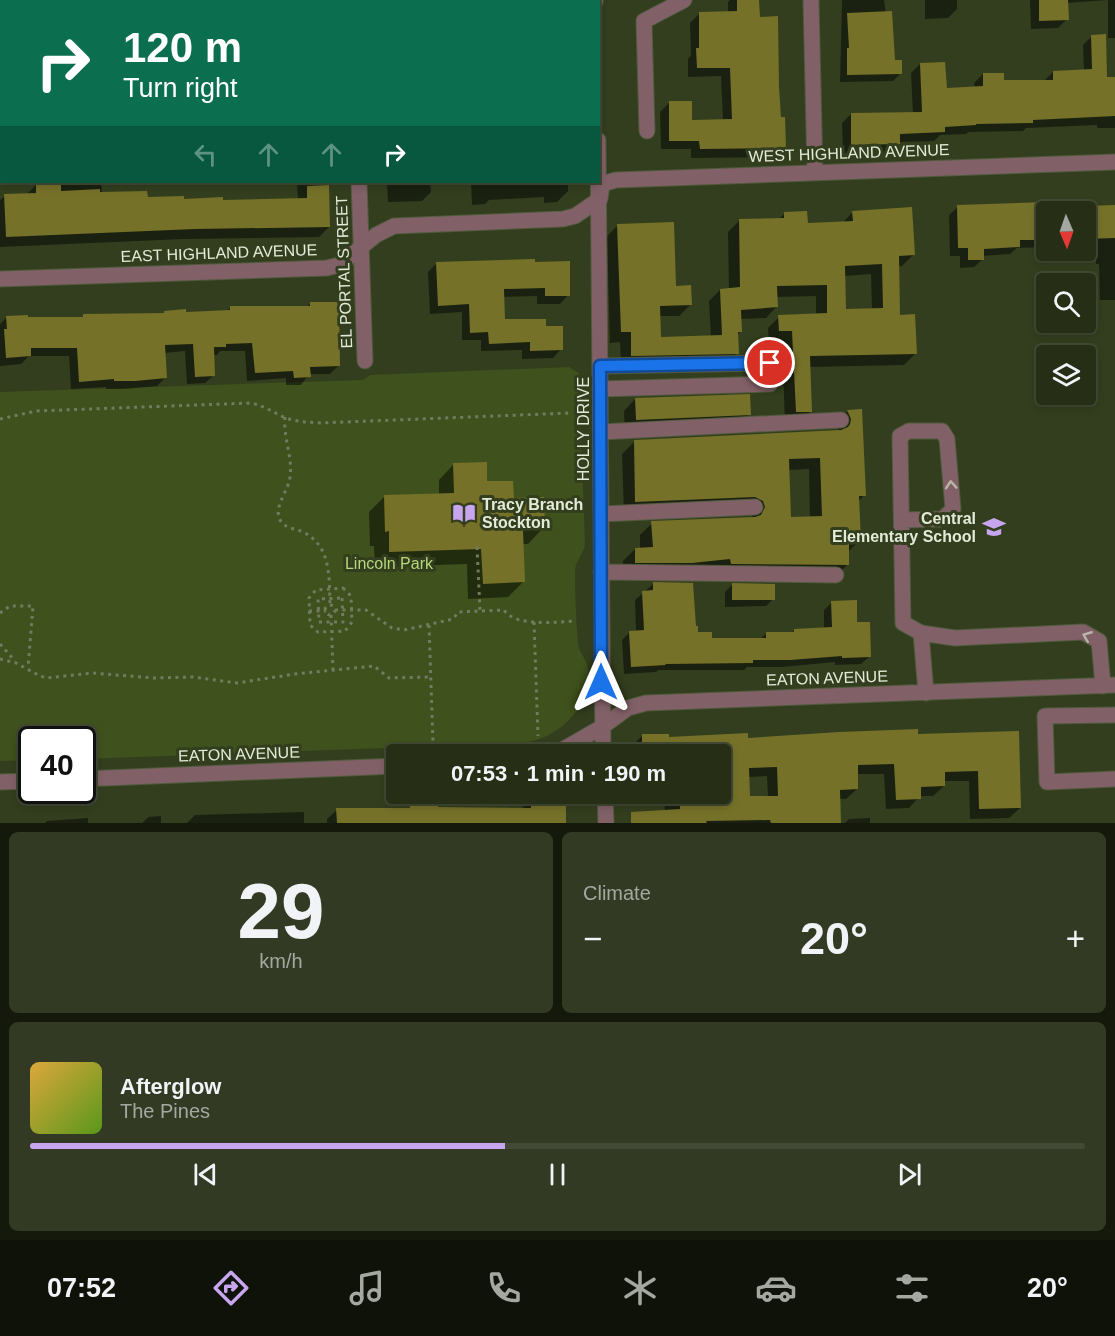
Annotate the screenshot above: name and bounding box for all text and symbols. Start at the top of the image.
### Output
icon: right [24,24,102,102]
text: 120 m [123,24,242,71]
text: Turn right [123,73,238,103]
icon: left [189,138,222,171]
icon: ahead [252,138,285,171]
icon: ahead [315,138,348,171]
icon: right [378,138,411,171]
street label: WEST HIGHLAND AVENUE [748,141,950,165]
street label: EL PORTAL STREET [333,195,355,349]
north arrow [1036,201,1096,261]
map controls [1036,201,1096,405]
street label: EAST HIGHLAND AVENUE [120,241,318,265]
button: search [1036,273,1096,333]
pin [744,337,795,388]
button: layers [1036,345,1096,405]
icon: arrive [753,346,786,379]
street label: HOLLY DRIVE [575,377,592,481]
one-way arrow [945,480,958,489]
place label: Tracy Branch Stockton [482,496,583,531]
library icon: Tracy Branch Stockton [451,500,477,526]
place label: Central Elementary School [832,510,976,545]
school or university icon: Central Elementary School [981,514,1007,540]
park label: Lincoln Park [345,555,434,572]
one-way arrow [1082,631,1093,643]
position arrow [569,650,633,714]
street label: EATON AVENUE [766,667,888,689]
speed limit sign: 40 [18,726,96,804]
street label: EATON AVENUE [178,743,300,765]
text: 07:53 · 1 min · 190 m [451,761,666,786]
text: 29 [238,867,324,955]
text: Climate [583,882,651,904]
text: 20° [800,913,868,964]
text: − [583,920,602,957]
text: + [1066,920,1085,957]
text: km/h [259,950,303,972]
text: Afterglow [120,1074,221,1099]
text: The Pines [120,1100,210,1122]
icon: previous [189,1158,222,1191]
icon: pause [541,1158,574,1191]
icon: next [893,1158,926,1191]
icon: directions [210,1267,252,1309]
icon: music [346,1267,388,1309]
icon: phone [483,1267,525,1309]
icon: climate [619,1267,661,1309]
icon: car [755,1267,797,1309]
icon: filters [891,1267,933,1309]
text: 07:52 [47,1273,116,1303]
text: 20° [1027,1273,1068,1303]

